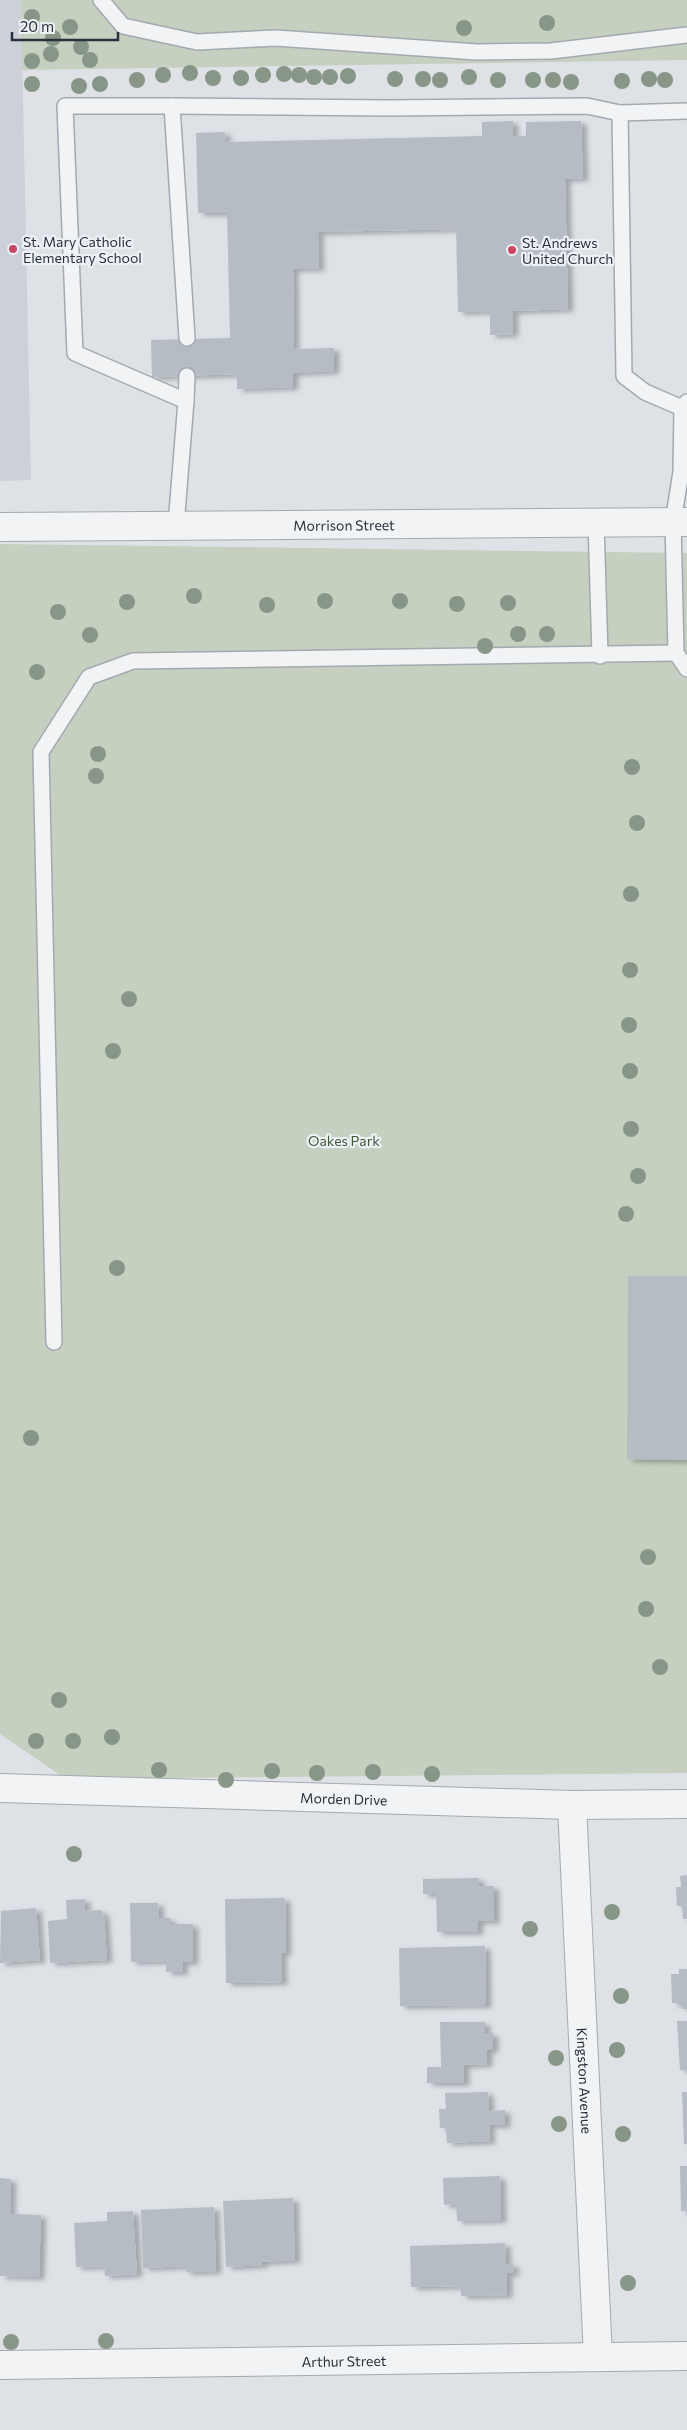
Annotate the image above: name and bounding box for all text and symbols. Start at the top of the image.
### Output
scale bar [12,10,119,42]
text: 20 m [20,17,54,35]
place label: St. Mary Catholic Elementary School [23,233,142,266]
place label: St. Andrews United Church [522,234,613,267]
marker: St. Mary Catholic Elementary School [7,243,19,255]
marker: St. Andrews United Church [506,244,518,256]
street label: Morrison Street [293,516,395,533]
park label: Oakes Park [308,1132,380,1149]
street label: Morden Drive [300,1788,388,1808]
street label: Kingston Avenue [574,2027,596,2134]
street label: Arthur Street [301,2351,387,2370]

